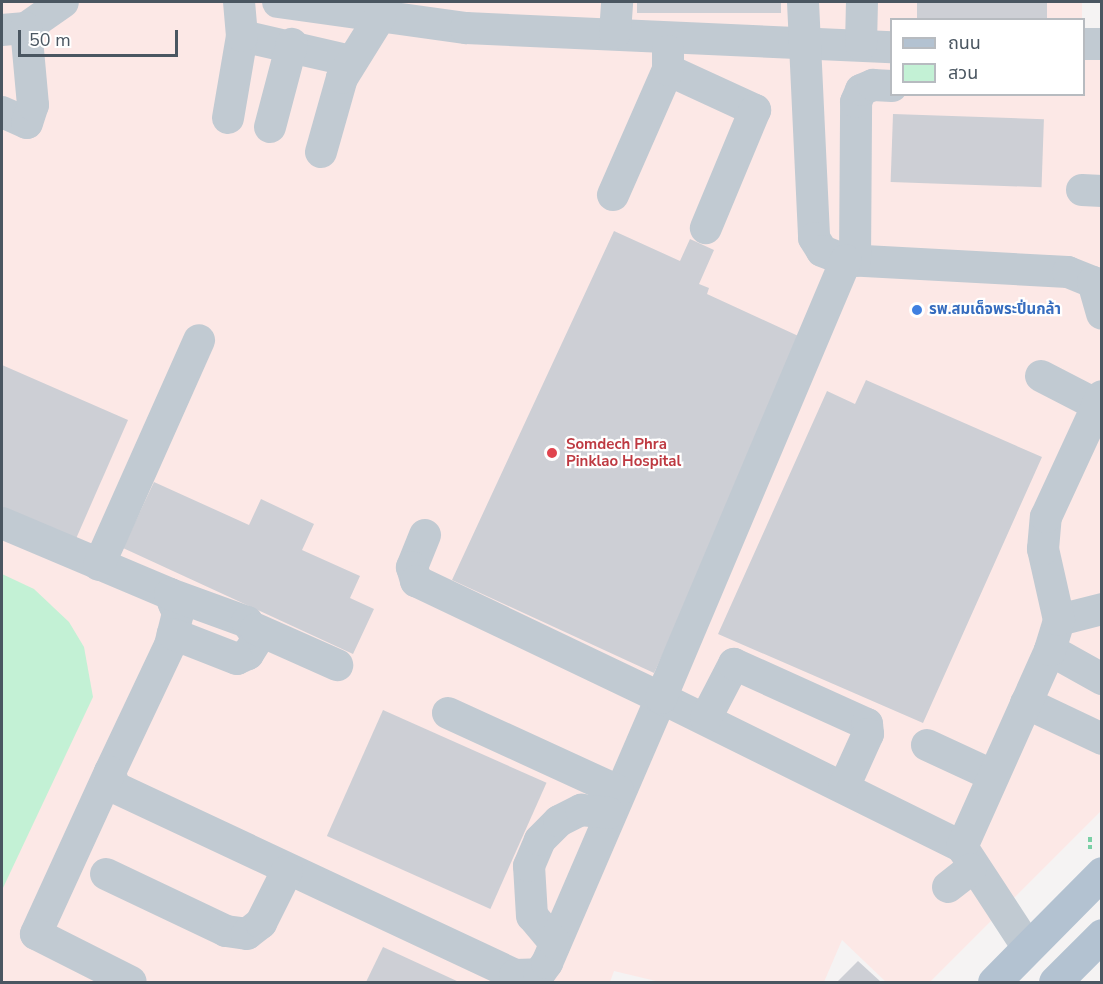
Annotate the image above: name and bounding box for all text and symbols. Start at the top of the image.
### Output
scale bar [21,18,182,56]
legend [890,18,1085,96]
text: 50 m [29,28,71,52]
text: ถนน [948,31,981,55]
text: สวน [948,61,978,85]
place label: รพ.สมเด็จพระปิ่นกล้า [929,301,1061,319]
marker: รพ.สมเด็จพระปิ่นกล้า [910,303,924,317]
place label: Somdech Phra Pinklao Hospital [566,435,681,470]
marker: Somdech Phra Pinklao Hospital [543,444,561,462]

